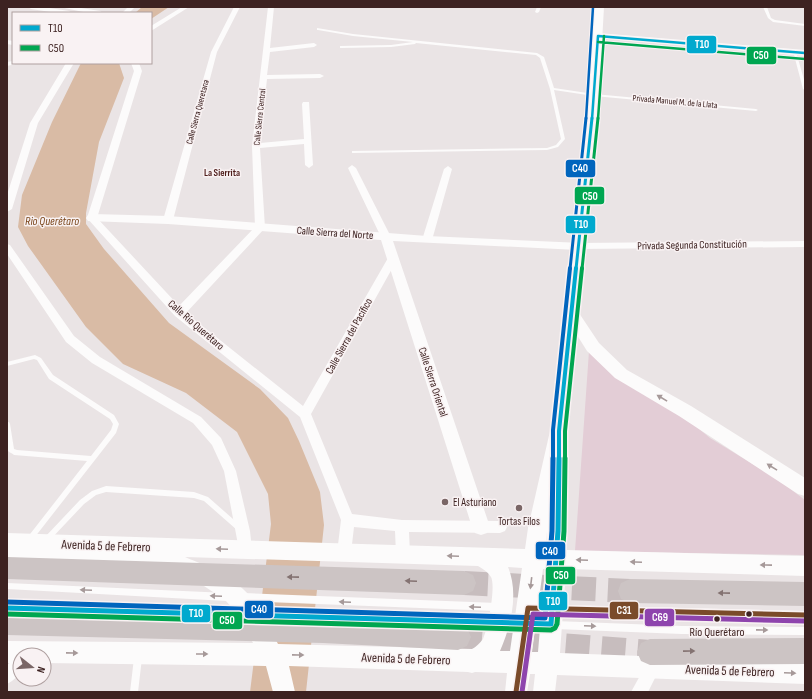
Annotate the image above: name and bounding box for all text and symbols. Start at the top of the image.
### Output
legend [12,12,152,64]
text: T10 [48,21,63,36]
line badge: T10 [686,35,717,54]
text: T10 [695,38,709,51]
text: C50 [48,41,64,56]
line badge: C50 [746,46,777,65]
text: C50 [753,49,769,62]
street label: Calle Sierra Queretana [184,78,212,146]
street label: Calle Sierra Central [252,88,268,146]
street label: Privada Manuel M. de la Llata [632,93,718,111]
line badge: C40 [565,159,596,178]
text: C40 [572,162,588,175]
district label: La Sierrita [204,167,240,179]
line badge: C50 [574,186,605,205]
text: C50 [582,190,598,203]
water label: Rio Querétaro [25,214,79,229]
line badge: T10 [565,215,596,234]
text: T10 [574,218,588,231]
street label: Calle Sierra del Norte [296,224,374,242]
street label: Privada Segunda Constitución [637,238,747,252]
street label: Calle Sierra del Pacífico [323,295,375,376]
street label: Calle Río Querétaro [165,297,227,353]
street label: Calle Sierra Oriental [416,346,450,418]
one-way arrow [656,394,668,401]
one-way arrow [767,463,777,471]
place label: El Asturiano [453,496,497,509]
marker: El Asturiano [440,497,450,507]
marker: Tortas Filos [514,503,524,513]
place label: Tortas Filos [498,515,540,528]
street label: Avenida 5 de Febrero [60,536,151,556]
line badge: C40 [535,541,566,560]
text: C40 [542,545,558,558]
one-way arrow [215,546,228,552]
one-way arrow [447,553,459,560]
one-way arrow [576,557,588,564]
one-way arrow [629,559,642,565]
one-way arrow [759,562,772,568]
line badge: C50 [545,566,576,585]
text: C50 [553,569,569,582]
one-way arrow [286,574,299,580]
one-way arrow [405,577,417,584]
one-way arrow [528,577,535,590]
one-way arrow [80,587,92,594]
one-way arrow [718,589,730,596]
line badge: T10 [538,591,568,611]
one-way arrow [210,593,222,600]
text: T10 [546,595,560,608]
one-way arrow [339,598,351,605]
line badge: C40 [244,600,274,619]
line badge: C31 [609,601,639,620]
text: C40 [251,603,267,616]
line badge: T10 [181,604,211,623]
one-way arrow [468,604,481,610]
text: C31 [617,604,632,617]
text: T10 [189,607,203,620]
line badge: C69 [644,608,675,627]
unlabelled marker [744,609,754,619]
line badge: C50 [212,611,243,630]
text: C69 [652,611,668,624]
text: C50 [219,614,235,627]
marker: Río Querétaro [712,614,722,624]
one-way arrow [584,623,597,629]
place label: Río Querétaro [690,625,744,640]
one-way arrow [756,627,769,633]
north arrow [12,647,52,687]
one-way arrow [683,648,696,654]
street label: Avenida 5 de Febrero [360,649,451,669]
one-way arrow [66,650,79,656]
one-way arrow [196,651,209,657]
one-way arrow [292,652,305,658]
street label: Avenida 5 de Febrero [684,661,775,681]
text: N [34,665,48,675]
one-way arrow [784,670,797,676]

